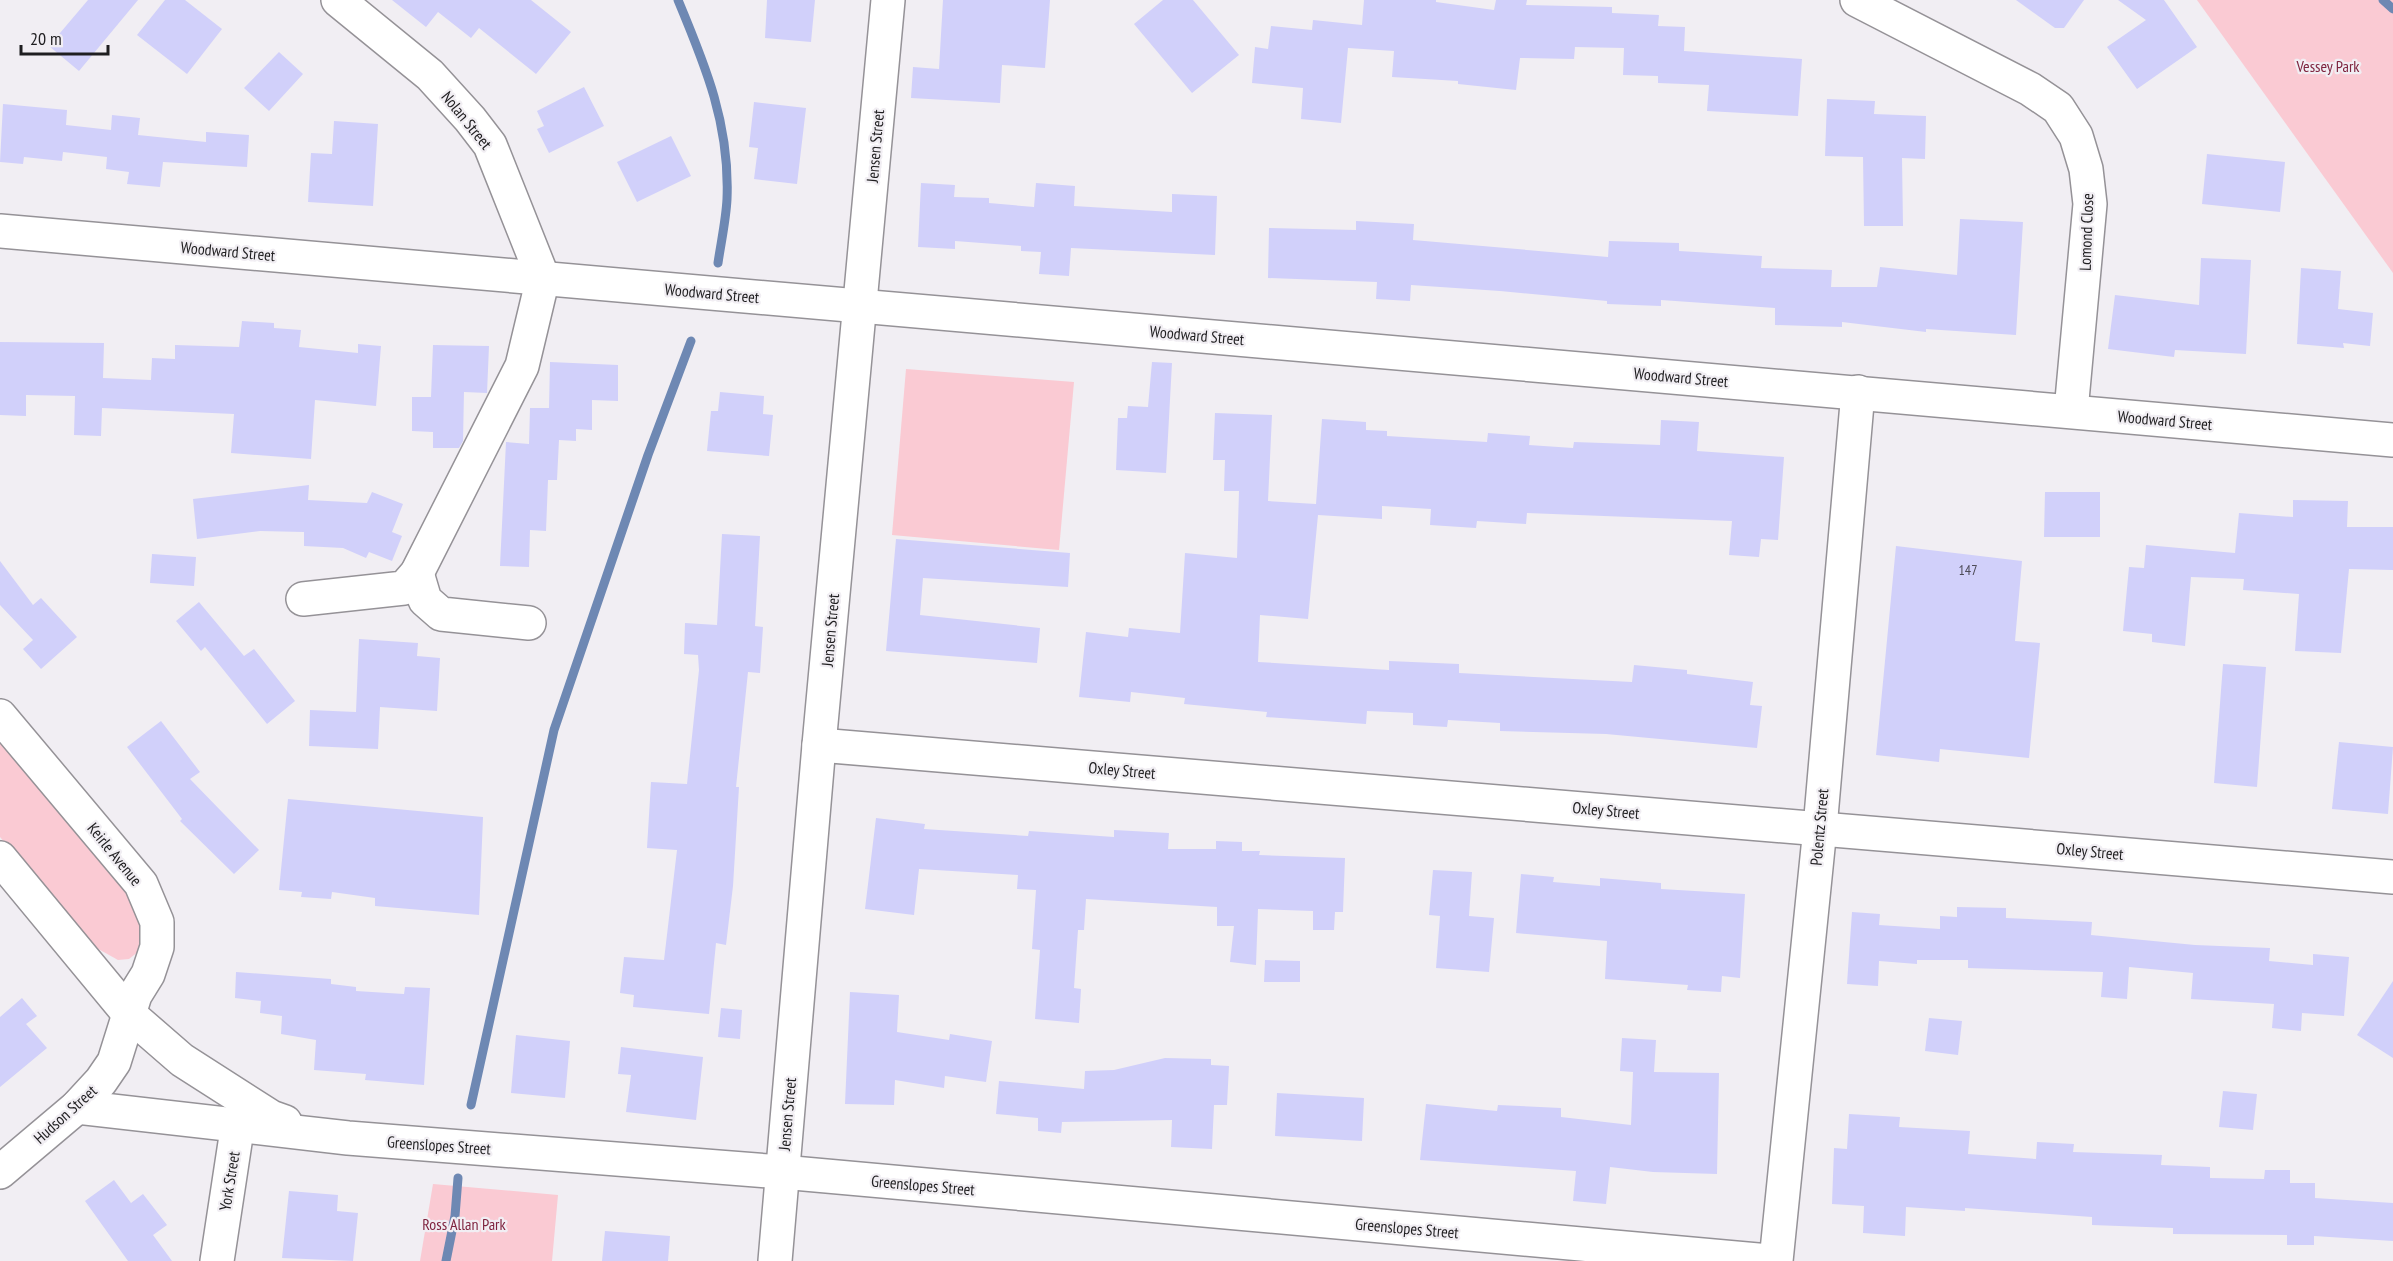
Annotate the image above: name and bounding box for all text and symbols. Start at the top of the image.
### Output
scale bar [21,18,108,56]
text: 20 m [30,27,62,50]
park label: Vessey Park [2295,56,2360,76]
street label: Nolan Street [437,87,497,154]
street label: Jensen Street [862,108,888,184]
street label: Lomond Close [2075,193,2097,271]
street label: Woodward Street [180,237,277,265]
street label: Woodward Street [664,279,761,307]
street label: Woodward Street [1149,321,1246,349]
street label: Woodward Street [1633,363,1730,391]
street label: Woodward Street [2117,406,2214,434]
house number: 147 [1959,561,1977,579]
street label: Jensen Street [817,592,843,668]
street label: Oxley Street [1088,757,1157,783]
street label: Polentz Street [1806,787,1832,866]
street label: Oxley Street [1572,797,1641,823]
street label: Keirle Avenue [83,818,147,890]
street label: Oxley Street [2056,838,2125,864]
street label: Jensen Street [774,1076,800,1152]
street label: Hudson Street [29,1080,101,1148]
street label: Greenslopes Street [386,1131,492,1159]
street label: York Street [214,1149,244,1212]
street label: Greenslopes Street [870,1171,976,1200]
park label: Ross Allan Park [422,1214,506,1234]
street label: Greenslopes Street [1354,1214,1460,1243]

